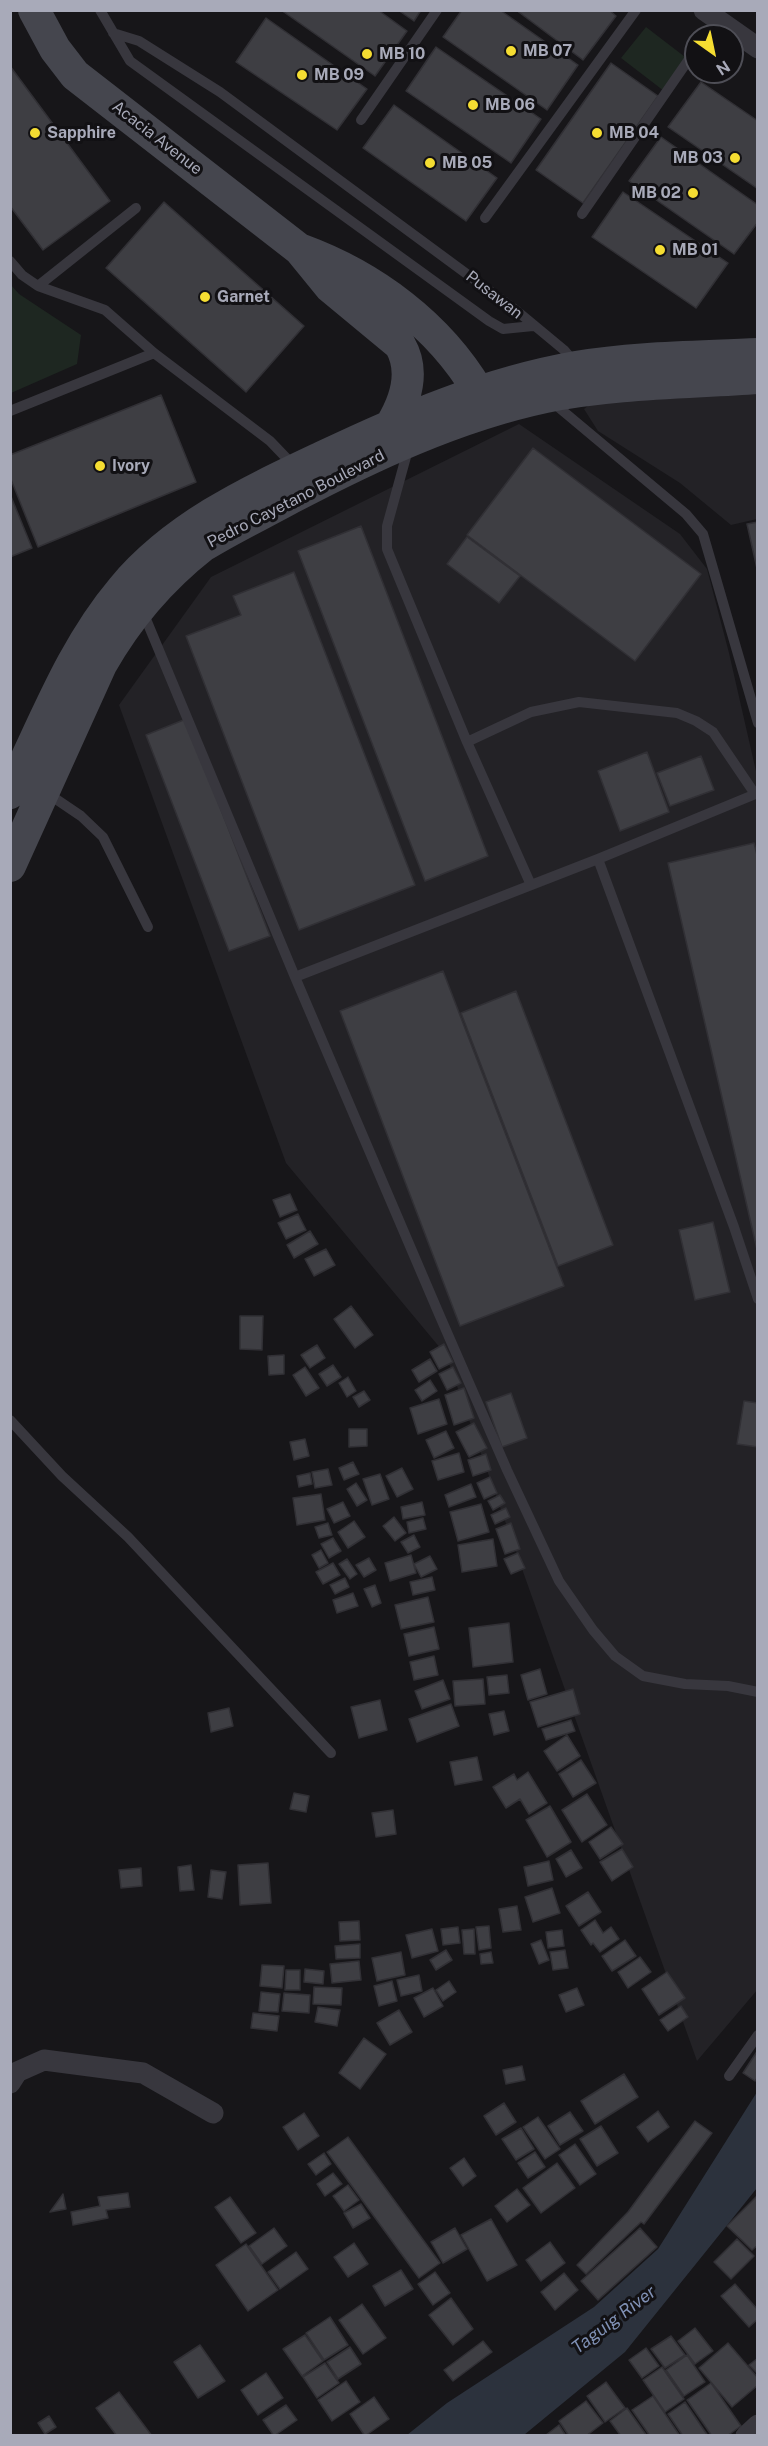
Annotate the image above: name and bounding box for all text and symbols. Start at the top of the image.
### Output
north arrow [684,24,744,84]
place label: MB 07 [523,41,572,61]
place label: MB 10 [379,44,425,64]
marker: MB 07 [504,44,518,58]
marker: MB 10 [360,47,374,61]
text: N [713,56,733,79]
place label: MB 09 [314,65,364,85]
marker: MB 09 [295,68,309,82]
place label: MB 06 [485,95,535,115]
street label: Acacia Avenue [108,97,206,179]
marker: MB 06 [466,98,480,112]
place label: Sapphire [47,123,116,143]
place label: MB 04 [609,123,659,143]
marker: Sapphire [28,126,42,140]
marker: MB 04 [590,126,604,140]
place label: MB 03 [673,148,723,168]
marker: MB 03 [728,151,742,165]
place label: MB 05 [442,153,492,173]
marker: MB 05 [423,156,437,170]
place label: MB 02 [631,183,681,203]
marker: MB 02 [686,186,700,200]
place label: MB 01 [672,240,718,260]
marker: MB 01 [653,243,667,257]
street label: Pusawan [462,267,526,323]
place label: Garnet [217,287,270,307]
marker: Garnet [198,290,212,304]
street label: Pedro Cayetano Boulevard [204,446,388,552]
place label: Ivory [112,456,150,476]
marker: Ivory [93,459,107,473]
water label: Taguig River [568,2281,660,2359]

